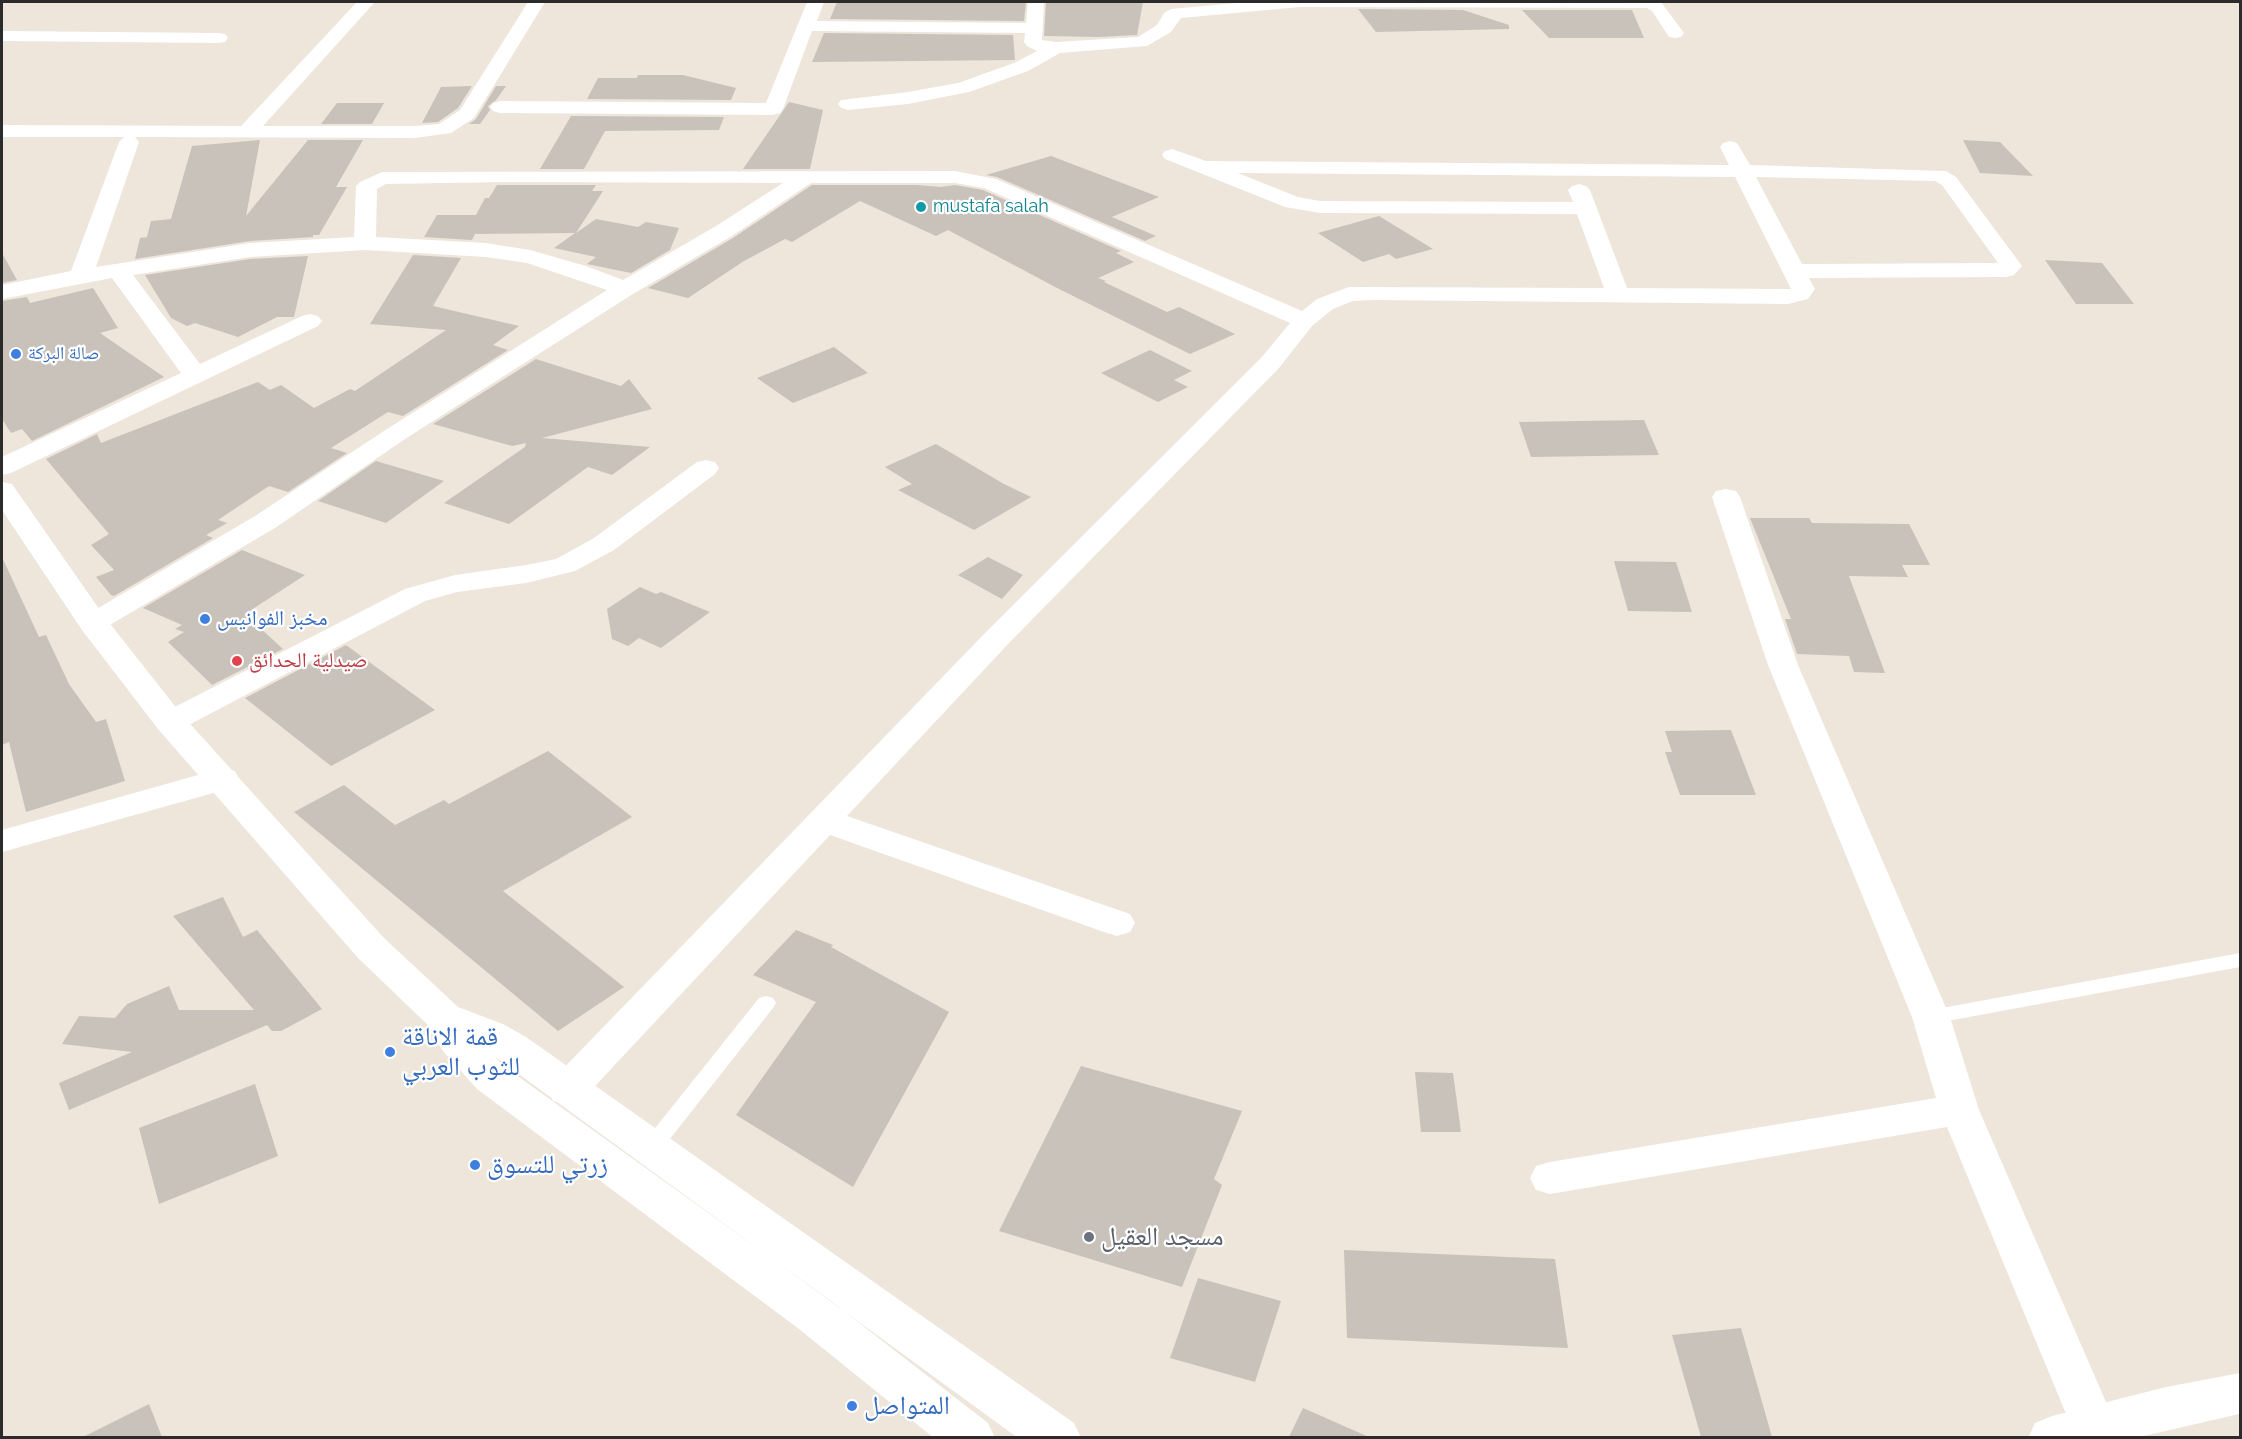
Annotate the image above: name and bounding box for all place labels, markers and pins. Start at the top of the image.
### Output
place label: mustafa salah [933,196,1049,218]
marker: mustafa salah [914,200,928,214]
place label: صالة البركة [28,343,99,365]
marker: صالة البركة [9,347,23,361]
place label: مخبز الفوانيس [217,606,328,632]
marker: مخبز الفوانيس [198,612,212,626]
place label: صيدلية الحدائق [249,648,368,674]
marker: صيدلية الحدائق [230,654,244,668]
place label: قمة الاناقة للثوب العربي [402,1021,520,1082]
marker: قمة الاناقة للثوب العربي [383,1045,397,1059]
place label: زرتي للتسوق [487,1149,608,1181]
marker: زرتي للتسوق [468,1158,482,1172]
place label: مسجد العقيل [1101,1221,1224,1253]
marker: مسجد العقيل [1082,1230,1096,1244]
place label: المتواصل [864,1390,950,1422]
marker: المتواصل [845,1399,859,1413]

